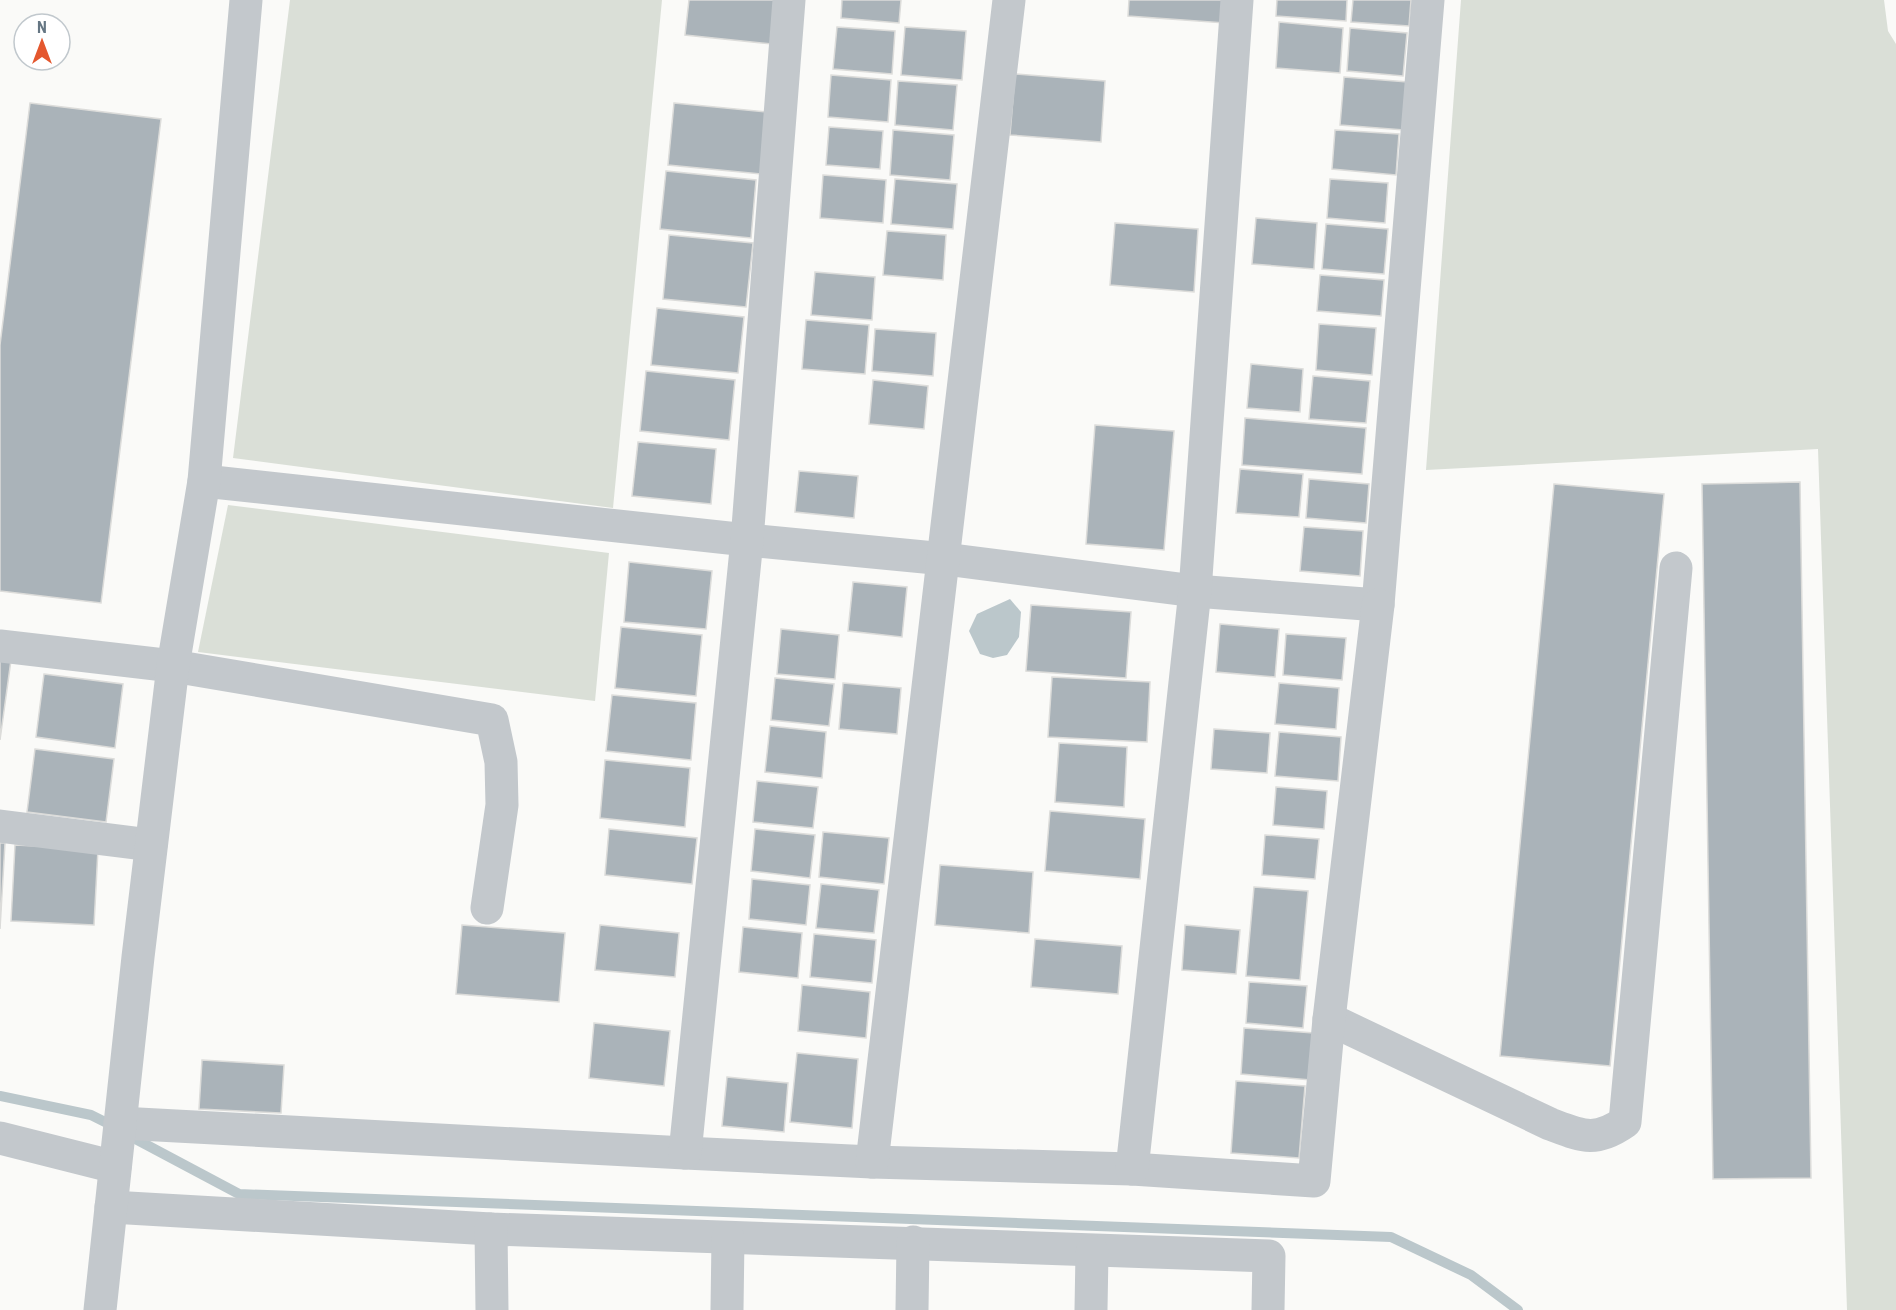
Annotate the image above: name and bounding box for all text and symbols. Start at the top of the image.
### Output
north arrow [12,12,72,72]
text: N [37,18,47,37]

